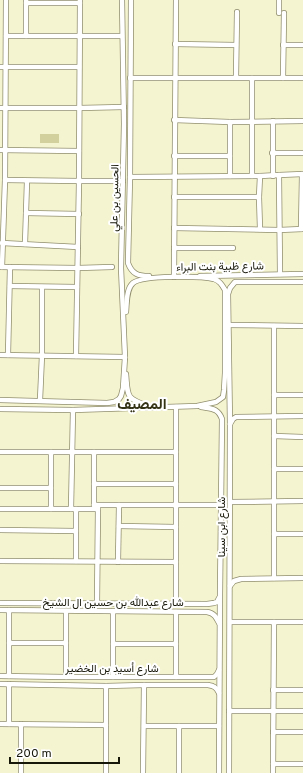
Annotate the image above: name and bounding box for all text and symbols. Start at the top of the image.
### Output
street label: الحسين بن علي [107,164,125,232]
street label: شارع ظبية بنت البراء [176,259,264,275]
district label: المصيف [117,396,167,415]
street label: شارع ابن سينا [215,497,229,557]
street label: شارع عبدالله بن حسين ال الشيخ [42,596,184,610]
street label: شارع أسيد بن الخضير [64,662,159,676]
scale bar [10,739,119,765]
text: 200 m [16,746,52,762]

